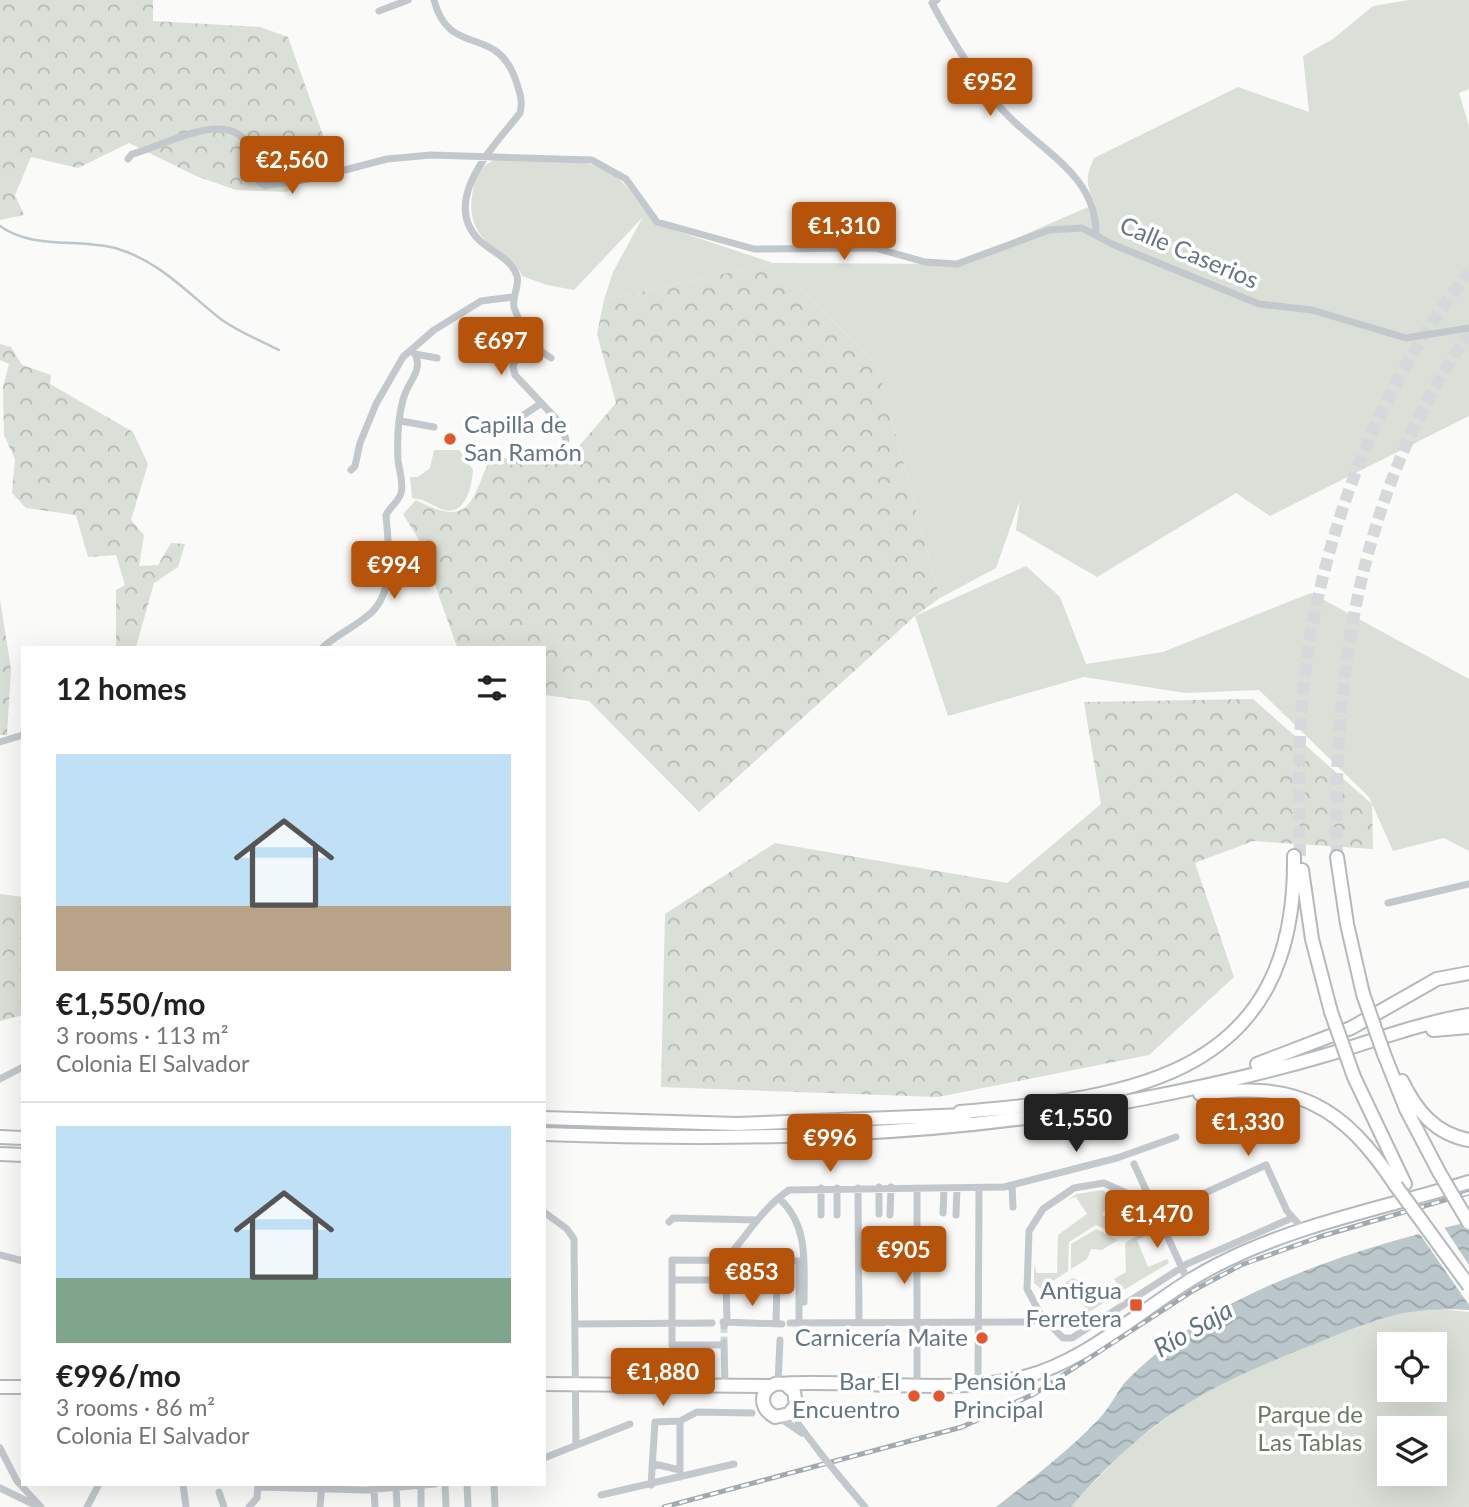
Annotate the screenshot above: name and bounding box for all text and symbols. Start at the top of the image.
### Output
pin: €952 [949,58,1031,118]
text: €952 [963,67,1017,95]
pin: €2,560 [235,136,349,196]
text: €2,560 [256,145,328,173]
pin: €1,310 [787,202,901,262]
street label: Calle Caserios [1116,209,1263,294]
text: €1,310 [808,211,880,239]
pin: €697 [460,318,542,377]
text: €697 [474,326,528,354]
place label: Capilla de San Ramón [464,409,582,466]
marker: Capilla de San Ramón [442,431,458,447]
pin: €994 [353,542,435,601]
text: €994 [367,550,421,578]
icon: filters [473,669,511,707]
text: 12 homes [56,670,187,706]
icon: home [221,800,347,926]
text: €1,550/mo [56,985,205,1021]
text: 3 rooms · 113 m² [56,1021,228,1049]
text: Colonia El Salvador [56,1049,249,1077]
pin: €1,550 [1019,1094,1133,1154]
pin: €1,330 [1191,1098,1305,1158]
text: €1,550 [1040,1103,1112,1131]
text: €1,330 [1212,1107,1284,1135]
pin: €996 [789,1114,871,1174]
text: €996 [803,1123,857,1151]
icon: home [221,1172,347,1298]
pin: €1,470 [1100,1190,1214,1250]
text: €1,470 [1121,1199,1193,1227]
pin: €905 [863,1226,945,1286]
text: €905 [877,1235,931,1263]
pin: €853 [711,1248,793,1308]
text: €853 [725,1257,779,1285]
place label: Antigua Ferretera [1026,1275,1122,1332]
water label: Río Saja [1147,1293,1238,1364]
marker: Antigua Ferretera [1128,1297,1144,1313]
place label: Carnicería Maite [795,1322,968,1351]
marker: Carnicería Maite [974,1330,990,1346]
map controls [1377,1332,1447,1486]
button: locate [1377,1332,1447,1402]
pin: €1,880 [606,1348,720,1408]
text: €996/mo [56,1357,181,1393]
text: €1,880 [627,1357,699,1385]
place label: Bar El Encuentro [792,1366,900,1423]
place label: Pensión La Principal [953,1366,1066,1423]
marker: Bar El Encuentro [906,1388,922,1404]
marker: Pensión La Principal [931,1388,947,1404]
text: 3 rooms · 86 m² [56,1393,215,1421]
park label: Parque de Las Tablas [1257,1399,1363,1456]
button: layers [1377,1416,1447,1486]
text: Colonia El Salvador [56,1421,249,1449]

